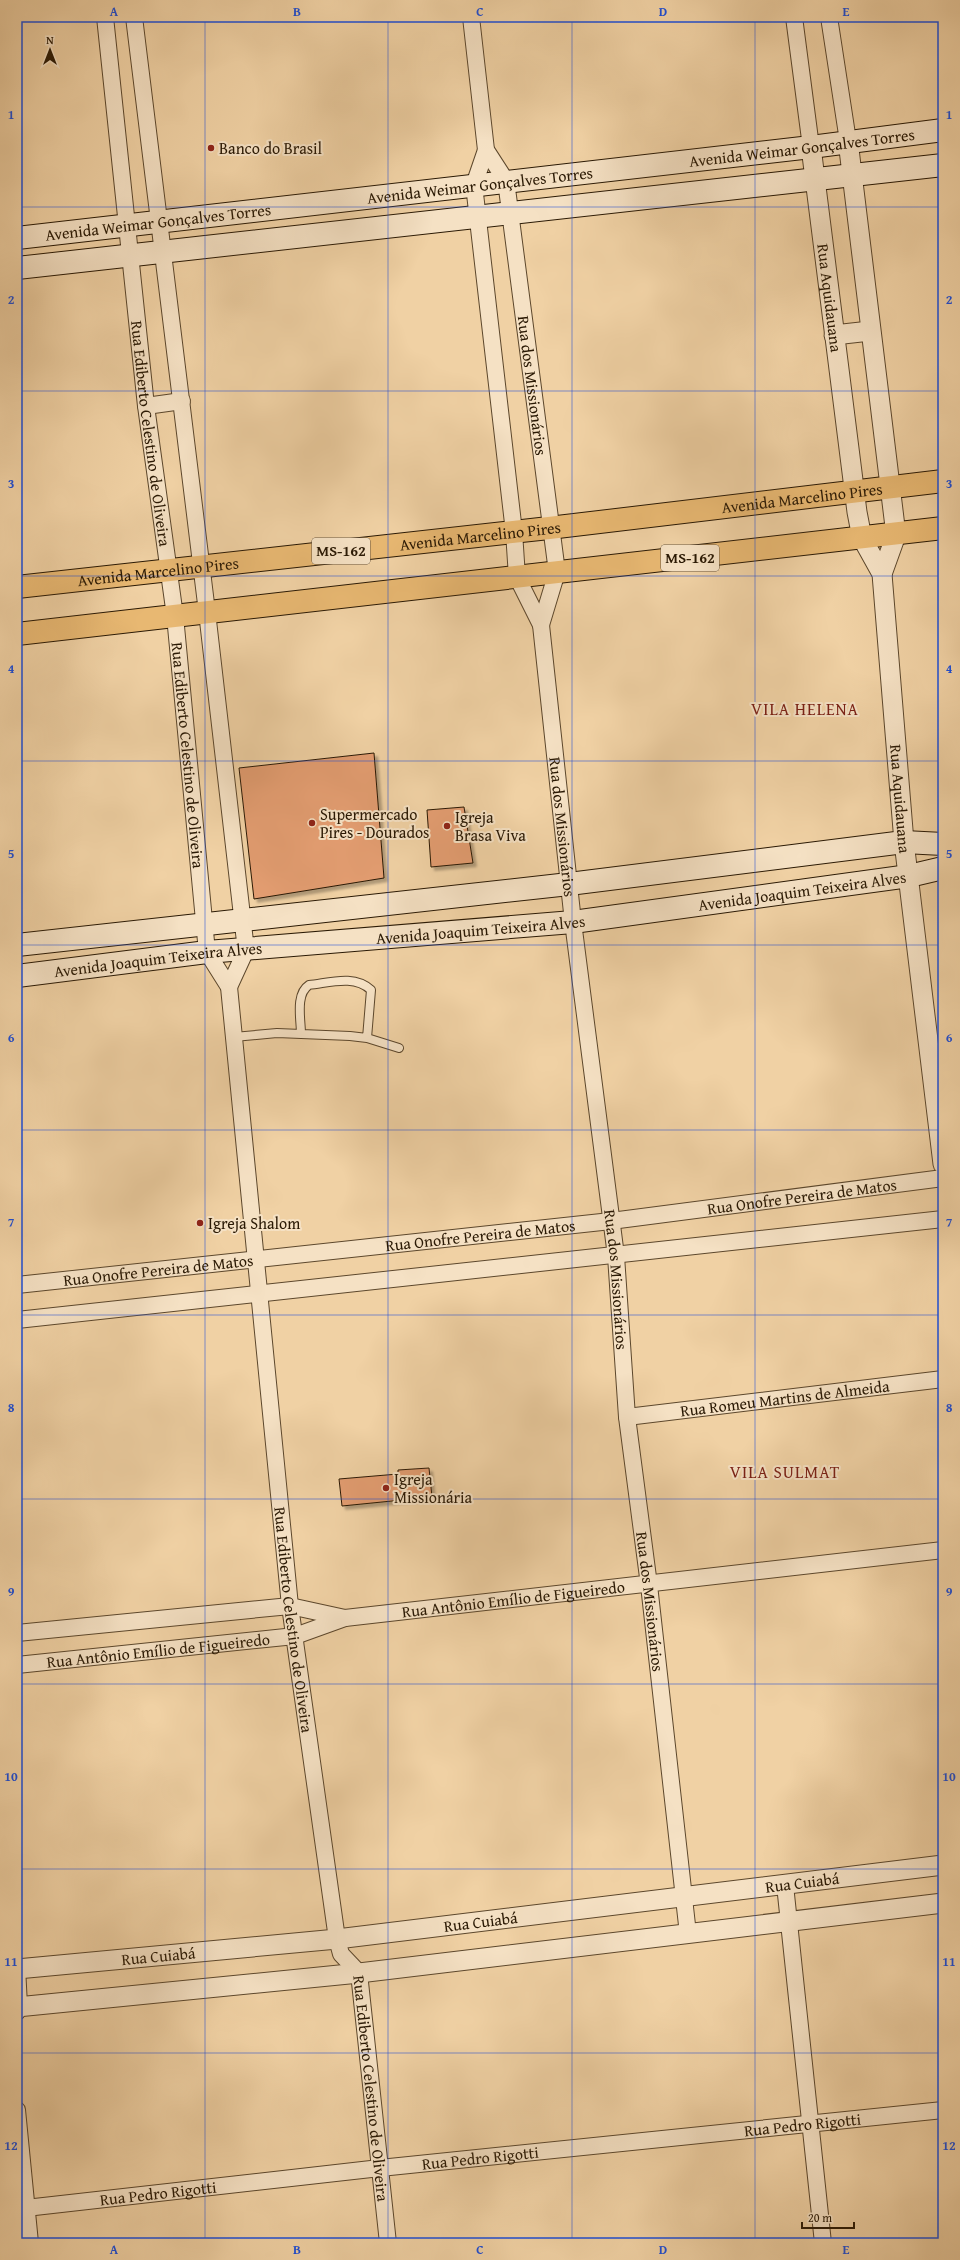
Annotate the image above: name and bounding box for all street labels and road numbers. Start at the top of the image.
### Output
street label: Avenida Weimar Gonçalves Torres [688,122,916,173]
street label: Avenida Weimar Gonçalves Torres [366,160,594,210]
street label: Avenida Weimar Gonçalves Torres [44,197,272,247]
street label: Rua Aquidauana [811,242,849,354]
street label: Rua dos Missionários [512,314,554,457]
street label: Rua Ediberto Celestino de Oliveira [125,319,177,548]
street label: Avenida Marcelino Pires [720,476,884,519]
street label: Avenida Marcelino Pires [398,515,562,556]
road number: MS-162 [312,538,370,564]
road number: MS-162 [661,545,719,571]
street label: Avenida Marcelino Pires [76,551,240,592]
street label: Rua Ediberto Celestino de Oliveira [166,641,211,870]
street label: Rua Aquidauana [884,743,917,855]
street label: Rua dos Missionários [543,756,582,898]
street label: Avenida Joaquim Teixeira Alves [697,865,908,917]
street label: Avenida Joaquim Teixeira Alves [375,908,587,950]
street label: Avenida Joaquim Teixeira Alves [52,936,263,983]
street label: Rua Onofre Pereira de Matos [706,1172,898,1220]
street label: Rua dos Missionários [598,1208,634,1350]
street label: Rua Onofre Pereira de Matos [384,1213,577,1257]
street label: Rua Onofre Pereira de Matos [62,1248,254,1292]
street label: Rua Romeu Martins de Almeida [679,1373,891,1422]
street label: Rua Ediberto Celestino de Oliveira [268,1506,320,1734]
street label: Rua dos Missionários [630,1530,671,1673]
street label: Rua Antônio Emílio de Figueiredo [401,1574,626,1623]
street label: Rua Antônio Emílio de Figueiredo [45,1627,271,1674]
street label: Rua Cuiabá [764,1866,841,1899]
street label: Rua Cuiabá [442,1905,519,1938]
street label: Rua Cuiabá [120,1940,197,1971]
street label: Rua Ediberto Celestino de Oliveira [347,1974,395,2203]
street label: Rua Pedro Rigotti [743,2106,863,2142]
street label: Rua Pedro Rigotti [421,2140,540,2176]
street label: Rua Pedro Rigotti [98,2174,218,2212]

